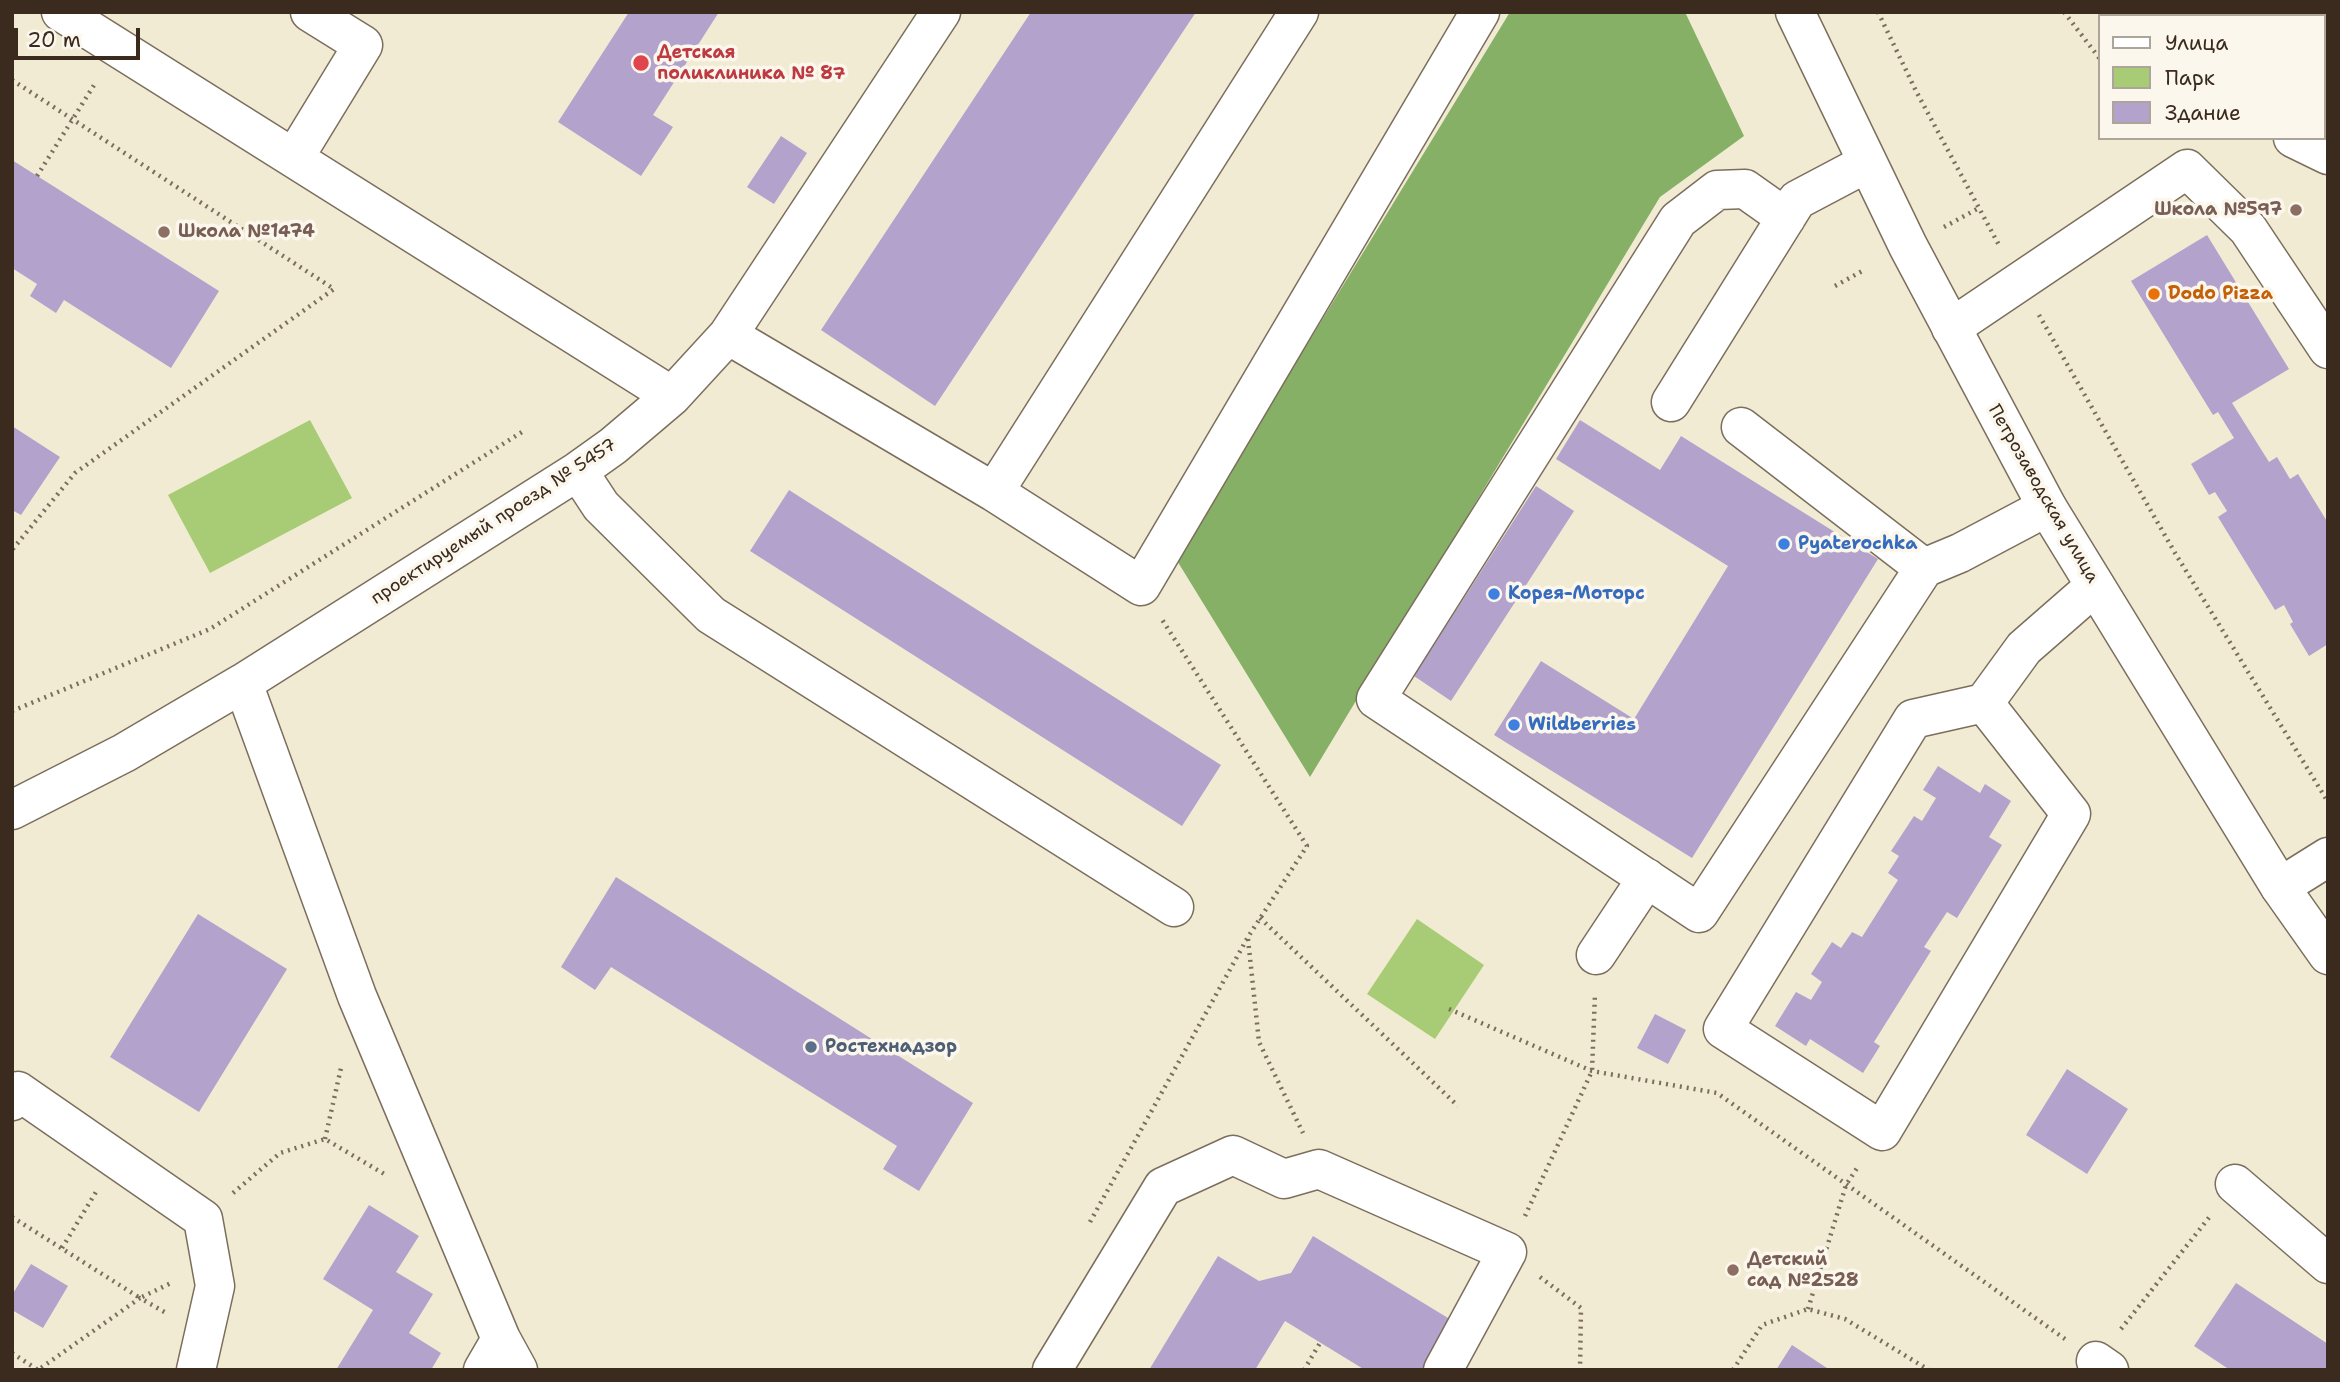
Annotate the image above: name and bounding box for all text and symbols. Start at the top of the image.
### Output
scale bar [18,14,144,58]
legend [2098,14,2326,140]
text: 20 m [27,26,81,54]
text: Улица [2165,29,2228,57]
place label: Детская поликлиника № 87 [657,42,845,84]
marker: Детская поликлиника № 87 [631,53,651,73]
text: Парк [2165,64,2215,92]
text: Здание [2165,99,2241,127]
place label: Школа №597 [2154,199,2282,221]
marker: Школа №597 [2288,202,2304,218]
place label: Школа №1474 [178,221,315,243]
marker: Школа №1474 [156,224,172,240]
place label: Dodo Pizza [2168,283,2273,305]
marker: Dodo Pizza [2146,286,2162,302]
street label: Петрозаводская улица [1983,401,2103,587]
street label: проектируемый проезд № 5457 [367,435,621,609]
place label: Pyaterochka [1798,533,1917,555]
marker: Pyaterochka [1776,536,1792,552]
place label: Корея-Моторс [1508,583,1645,605]
marker: Корея-Моторс [1486,586,1502,602]
place label: Wildberries [1528,714,1636,736]
marker: Wildberries [1506,717,1522,733]
place label: Ростехнадзор [825,1036,957,1058]
marker: Ростехнадзор [803,1039,819,1055]
place label: Детский сад №2528 [1747,1249,1859,1292]
marker: Детский сад №2528 [1725,1262,1741,1278]

